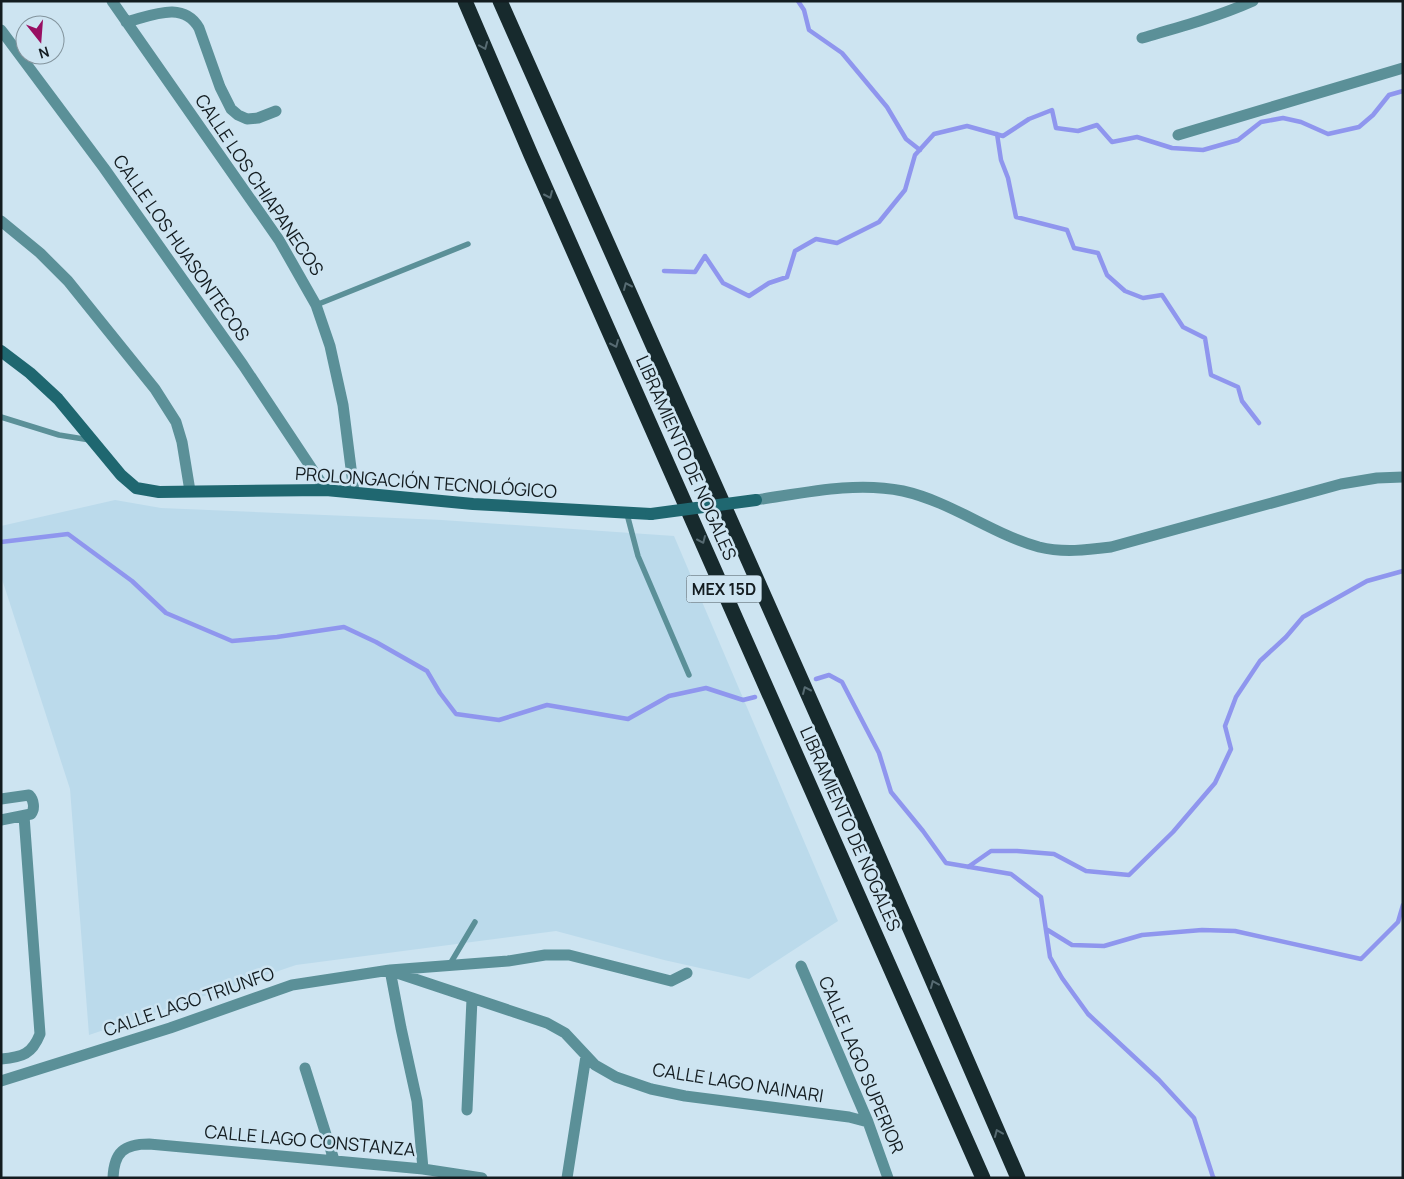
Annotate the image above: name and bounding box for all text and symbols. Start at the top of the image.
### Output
north arrow [15,15,65,65]
one-way arrow [477,41,488,50]
text: N [36,42,52,63]
street label: CALLE LOS CHIAPANECOS [190,89,330,280]
street label: CALLE LOS HUASONTECOS [108,150,255,345]
one-way arrow [542,190,553,199]
one-way arrow [622,282,633,291]
one-way arrow [608,338,618,347]
street label: LIBRAMIENTO DE NOGALES [631,352,743,564]
street label: PROLONGACIÓN TECNOLÓGICO [294,461,558,503]
one-way arrow [696,535,707,544]
road number: MEX 15D [686,576,762,602]
one-way arrow [802,686,813,695]
street label: LIBRAMIENTO DE NOGALES [795,723,907,935]
street label: CALLE LAGO TRIUNFO [100,961,277,1042]
street label: CALLE LAGO SUPERIOR [814,972,910,1157]
one-way arrow [929,980,940,989]
street label: CALLE LAGO NAINARI [651,1057,825,1107]
street label: CALLE LAGO CONSTANZA [204,1119,417,1161]
one-way arrow [994,1129,1005,1138]

